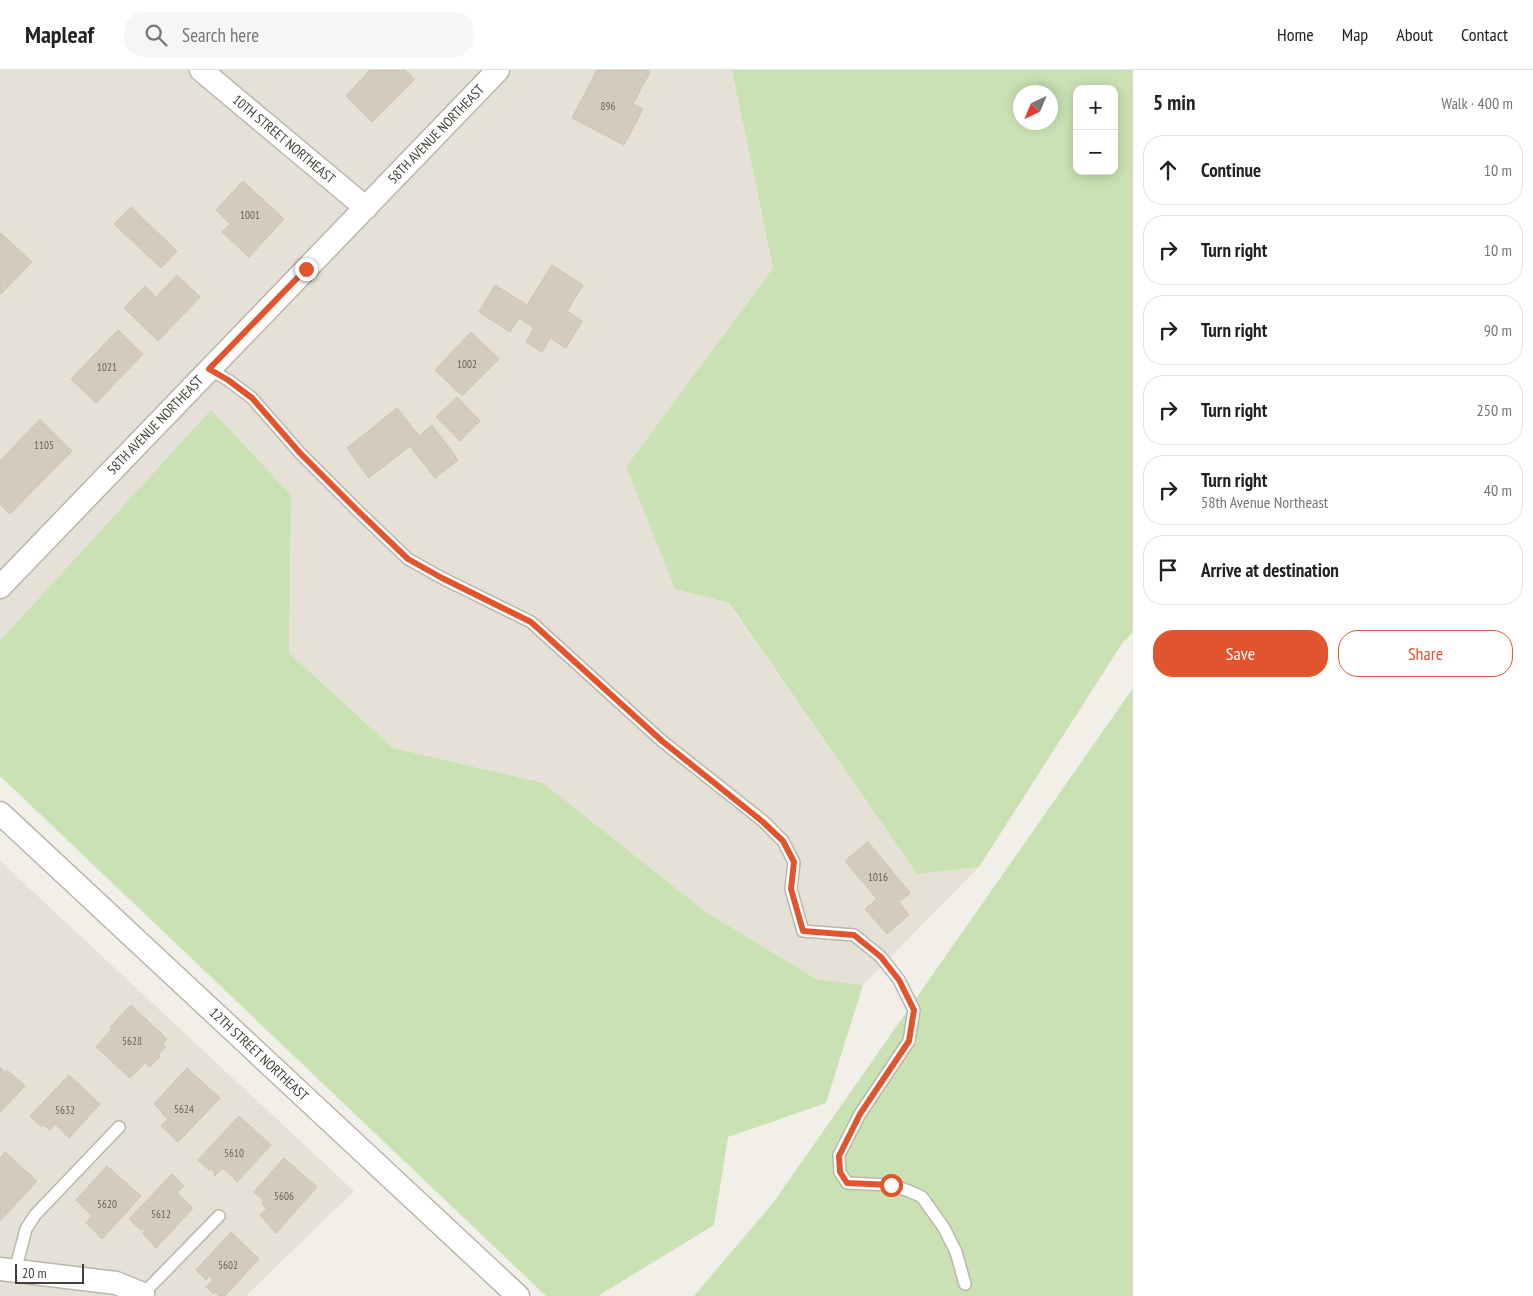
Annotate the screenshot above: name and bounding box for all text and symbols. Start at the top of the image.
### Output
search box [124,12,474,57]
text: Mapleaf [25,19,94,50]
icon: search [142,21,170,49]
text: Search here [182,23,259,47]
text: Home [1277,23,1314,46]
text: Map [1342,23,1368,46]
text: About [1396,23,1433,46]
text: Contact [1461,23,1508,46]
street label: 58TH AVENUE NORTHEAST [384,80,489,187]
north arrow [1013,85,1058,130]
map controls [1073,85,1118,175]
button: + [1073,85,1118,130]
text: 5 min [1153,89,1195,116]
street label: 10TH STREET NORTHEAST [229,91,340,188]
text: Walk · 400 m [1441,93,1513,113]
house number: 896 [601,99,615,113]
button: − [1073,130,1118,175]
icon: ahead [1154,156,1182,184]
text: Continue [1201,158,1261,182]
text: 10 m [1484,160,1512,180]
house number: 1001 [240,208,260,222]
icon: right [1154,236,1182,264]
text: Turn right [1201,238,1267,262]
text: 10 m [1484,240,1512,260]
route end [295,258,318,281]
icon: right [1154,316,1182,344]
text: Turn right [1201,318,1267,342]
text: 90 m [1484,320,1512,340]
house number: 1002 [457,357,477,371]
house number: 1021 [97,360,117,374]
street label: 58TH AVENUE NORTHEAST [103,371,208,478]
icon: right [1154,396,1182,424]
text: Turn right [1201,398,1267,422]
text: 250 m [1477,400,1512,420]
house number: 1105 [34,438,54,452]
text: Turn right [1201,468,1267,492]
icon: right [1154,476,1182,504]
text: 40 m [1484,480,1512,500]
text: 58th Avenue Northeast [1201,492,1328,512]
icon: arrive [1154,556,1182,584]
text: Arrive at destination [1201,558,1339,582]
button: Save [1153,630,1328,677]
button: Share [1338,630,1513,677]
house number: 1016 [868,870,888,884]
street label: 12TH STREET NORTHEAST [206,1003,313,1105]
house number: 5628 [122,1034,142,1048]
house number: 5624 [174,1102,194,1116]
house number: 5632 [55,1103,75,1117]
house number: 5610 [224,1146,244,1160]
route start [880,1174,903,1197]
house number: 5606 [274,1189,294,1203]
house number: 5620 [97,1197,117,1211]
house number: 5612 [151,1207,171,1221]
house number: 5602 [218,1258,238,1272]
scale bar [15,1261,84,1284]
text: 20 m [22,1264,47,1282]

